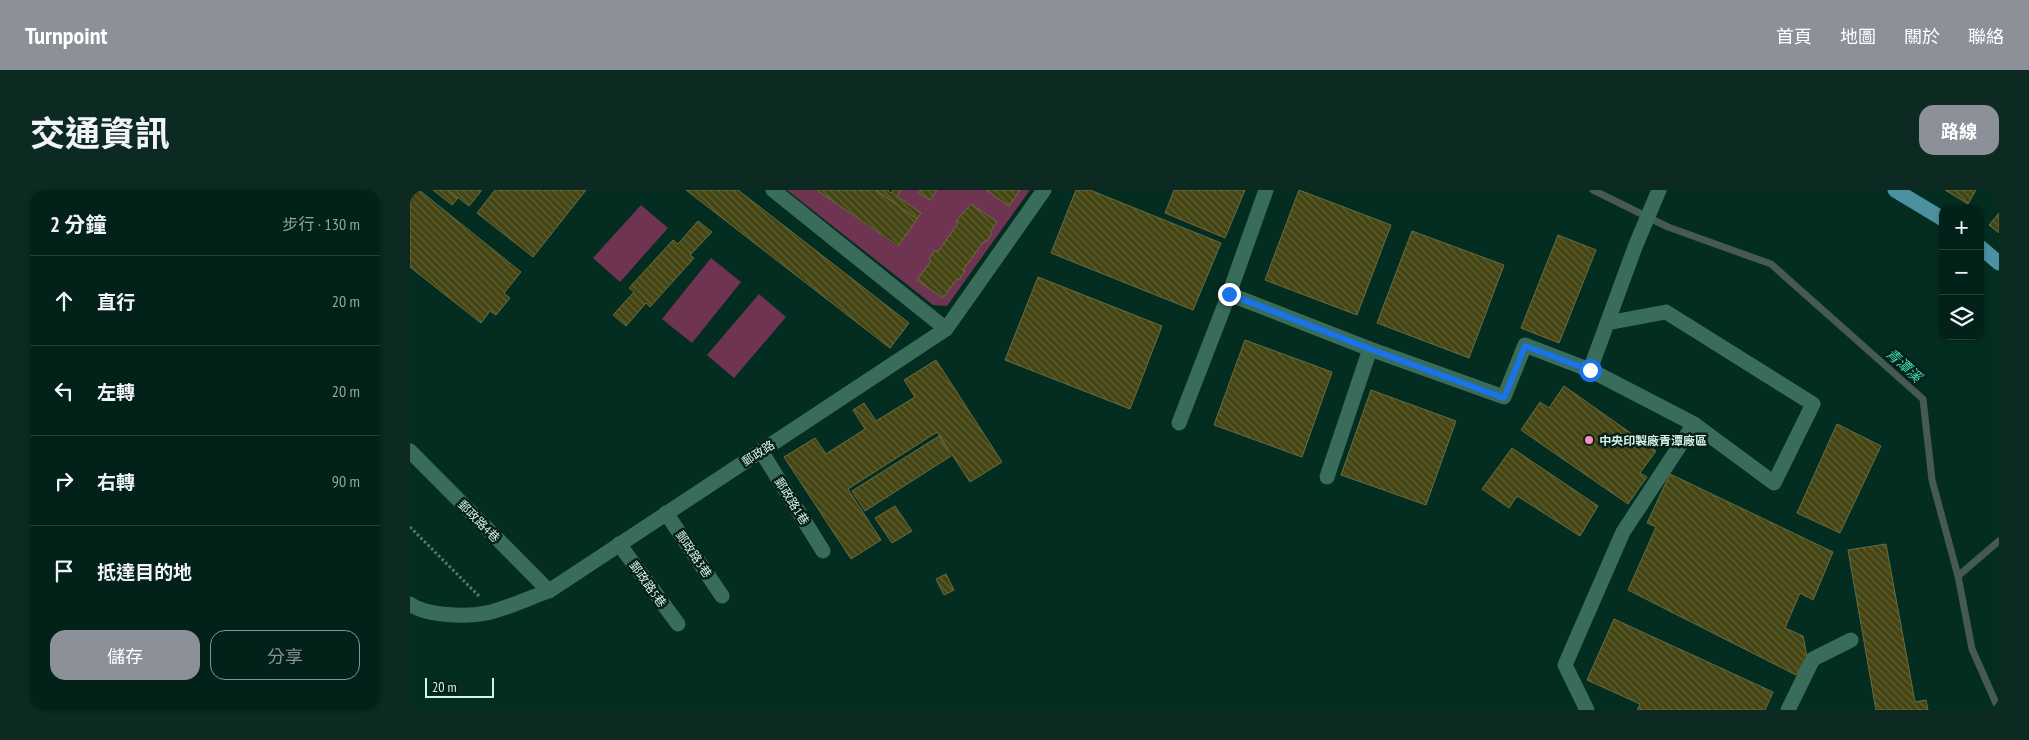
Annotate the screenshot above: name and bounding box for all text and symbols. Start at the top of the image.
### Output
text: Turnpoint [25,20,107,51]
text: 首頁 [1776,25,1812,48]
text: 地圖 [1840,25,1876,48]
text: 關於 [1904,25,1940,48]
text: 聯絡 [1968,25,2004,48]
button: 路線 [1919,105,1999,155]
text: 交通資訊 [30,110,170,156]
map controls [1939,205,1984,340]
button: + [1939,205,1984,250]
text: 2 分鐘 [50,211,106,238]
text: 步行 · 130 m [282,214,360,234]
button: − [1939,250,1984,295]
route end [1218,283,1241,306]
icon: ahead [50,287,78,315]
text: 直行 [97,290,135,314]
text: 20 m [332,291,360,311]
button: layers [1939,295,1984,340]
water label: 青潭溪 [1882,344,1927,387]
route start [1579,359,1602,382]
icon: left [50,377,78,405]
text: 左轉 [97,380,135,404]
text: 20 m [332,381,360,401]
place label: 中央印製廠青潭廠區 [1599,433,1707,448]
marker: 中央印製廠青潭廠區 [1583,434,1595,446]
street label: 郵政路 [739,437,777,469]
icon: right [50,467,78,495]
text: 右轉 [97,470,135,494]
text: 90 m [332,471,360,491]
street label: 郵政路1巷 [771,474,813,528]
street label: 郵政路4巷 [455,497,503,545]
street label: 郵政路3巷 [673,528,715,580]
icon: arrive [50,557,78,585]
street label: 郵政路5巷 [626,558,670,610]
text: 抵達目的地 [97,560,192,584]
button: 儲存 [50,630,200,680]
button: 分享 [210,630,360,680]
scale bar [425,675,494,698]
text: 20 m [432,678,457,696]

